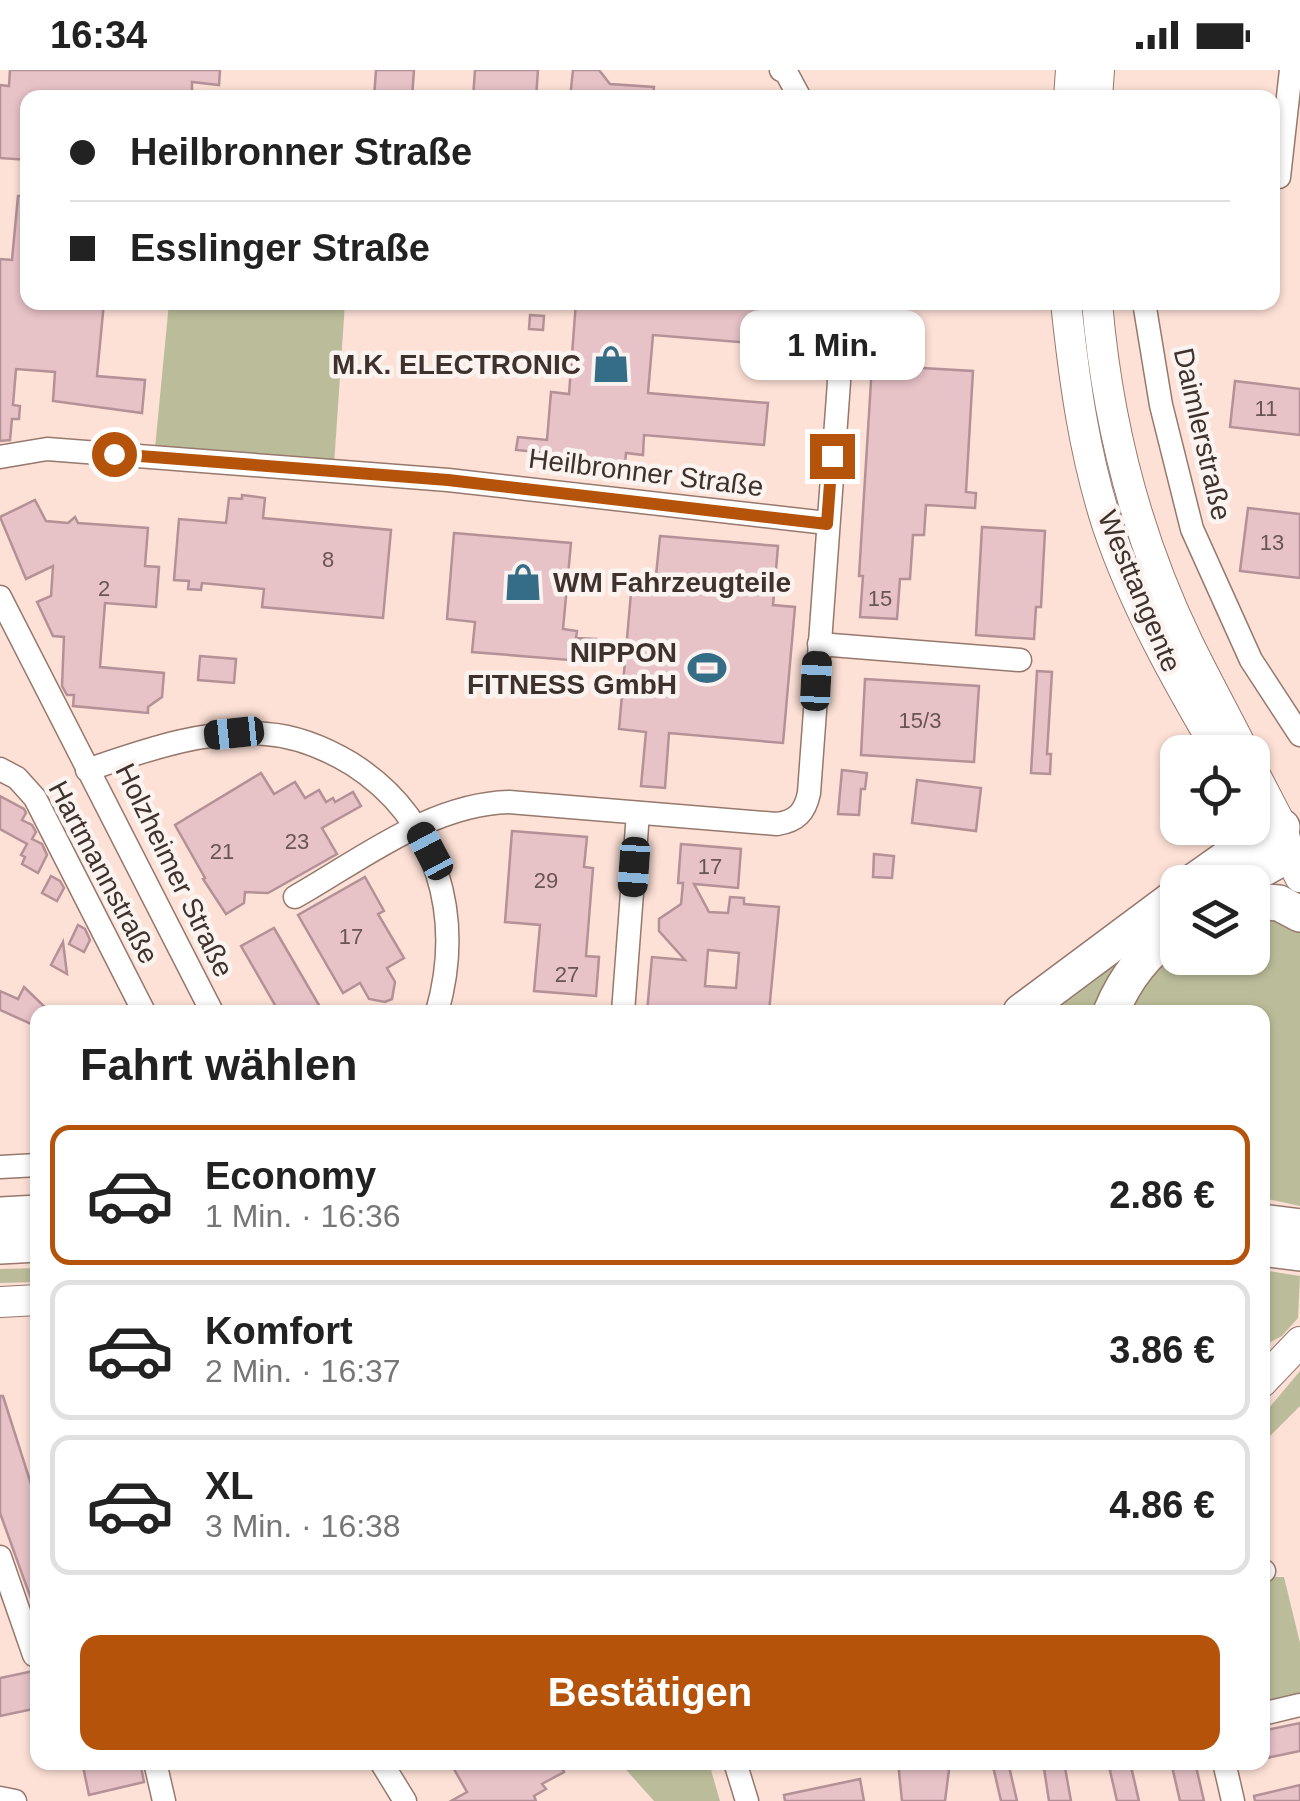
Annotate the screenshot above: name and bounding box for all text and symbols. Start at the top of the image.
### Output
text: 16:34 [50,14,147,56]
text: Heilbronner Straße [130,131,472,173]
text: Esslinger Straße [130,227,430,269]
callout: 1 Min. [740,311,924,381]
text: 1 Min. [787,327,878,363]
shop icon: M.K. ELECTRONIC [590,343,632,385]
street label: Daimlerstraße [1168,345,1237,523]
place label: M.K. ELECTRONIC [332,349,581,380]
house number: 11 [1255,396,1277,421]
route start [92,432,137,477]
route end [810,434,855,479]
street label: Heilbronner Straße [527,443,765,502]
street label: Westtangente [1092,506,1187,677]
house number: 13 [1260,530,1284,555]
house number: 8 [322,547,334,572]
shop icon: WM Fahrzeugteile [502,561,544,603]
place label: WM Fahrzeugteile [553,567,791,598]
house number: 2 [98,576,110,601]
house number: 15 [868,586,892,611]
place label: NIPPON FITNESS GmbH [467,637,677,700]
sports icon: NIPPON FITNESS GmbH [686,647,728,689]
car [799,650,833,712]
house number: 15/3 [899,708,941,733]
car [203,715,265,751]
map controls [1160,735,1270,975]
button: locate [1160,735,1270,845]
street label: Holzheimer Straße [109,759,240,982]
street label: Hartmannstraße [42,776,165,969]
car [403,817,457,885]
house number: 23 [285,829,309,854]
car [617,836,651,898]
house number: 21 [210,839,234,864]
house number: 17 [698,854,722,879]
button: layers [1160,865,1270,975]
house number: 29 [534,868,558,893]
house number: 17 [339,924,363,949]
house number: 27 [555,962,579,987]
text: Fahrt wählen [80,1039,358,1090]
icon: car [85,1150,175,1240]
text: Economy [205,1155,376,1197]
text: 2.86 € [1109,1174,1215,1216]
text: 1 Min. · 16:36 [205,1198,401,1234]
icon: car [85,1305,175,1395]
text: Komfort [205,1310,353,1352]
text: 3.86 € [1109,1329,1215,1371]
text: 2 Min. · 16:37 [205,1353,401,1389]
icon: car [85,1460,175,1550]
text: XL [205,1465,254,1507]
text: 4.86 € [1109,1484,1215,1526]
text: 3 Min. · 16:38 [205,1508,401,1544]
button: Bestätigen [80,1635,1220,1750]

